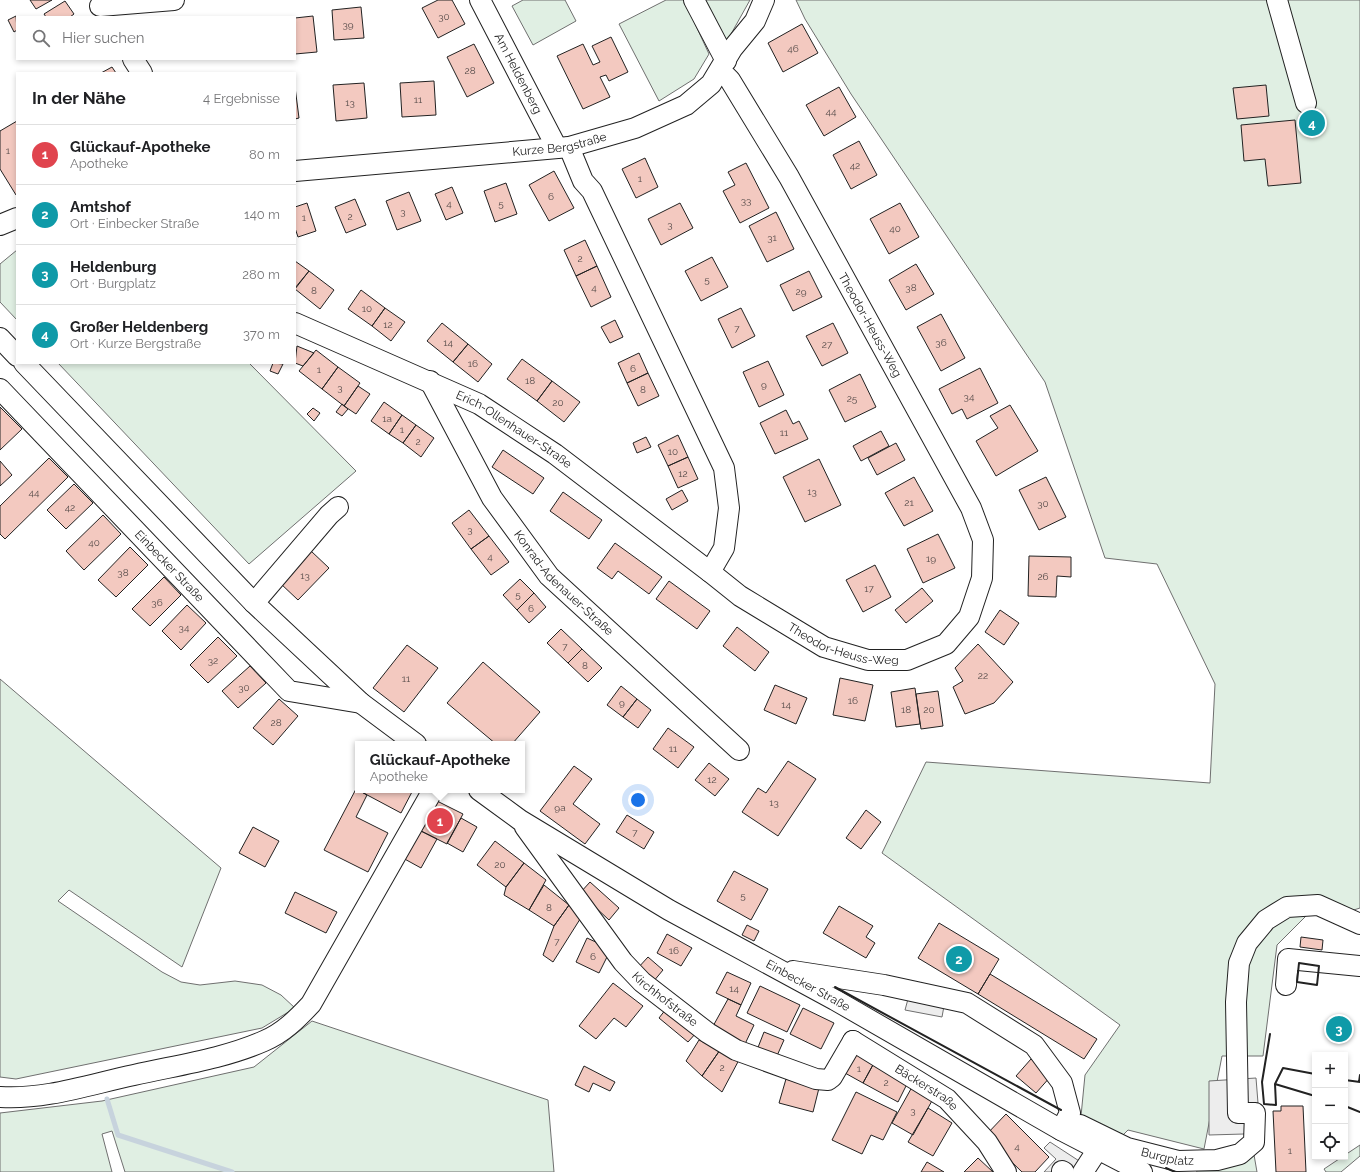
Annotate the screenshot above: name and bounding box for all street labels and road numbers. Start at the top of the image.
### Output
street label: Am Heldenberg [492,31,545,116]
street label: Kurze Bergstraße [512,130,608,159]
street label: Theodor-Heuss-Weg [835,270,905,380]
street label: Erich-Ollenhauer-Straße [454,388,575,471]
street label: Einbecker Straße [132,527,207,605]
street label: Konrad-Adenauer-Straße [511,528,616,638]
street label: Theodor-Heuss-Weg [785,620,899,667]
street label: Einbecker Straße [763,957,852,1014]
street label: Kirchhofstraße [629,969,701,1030]
street label: Bäckerstraße [892,1062,961,1113]
street label: Burgplatz [1140,1145,1194,1168]

